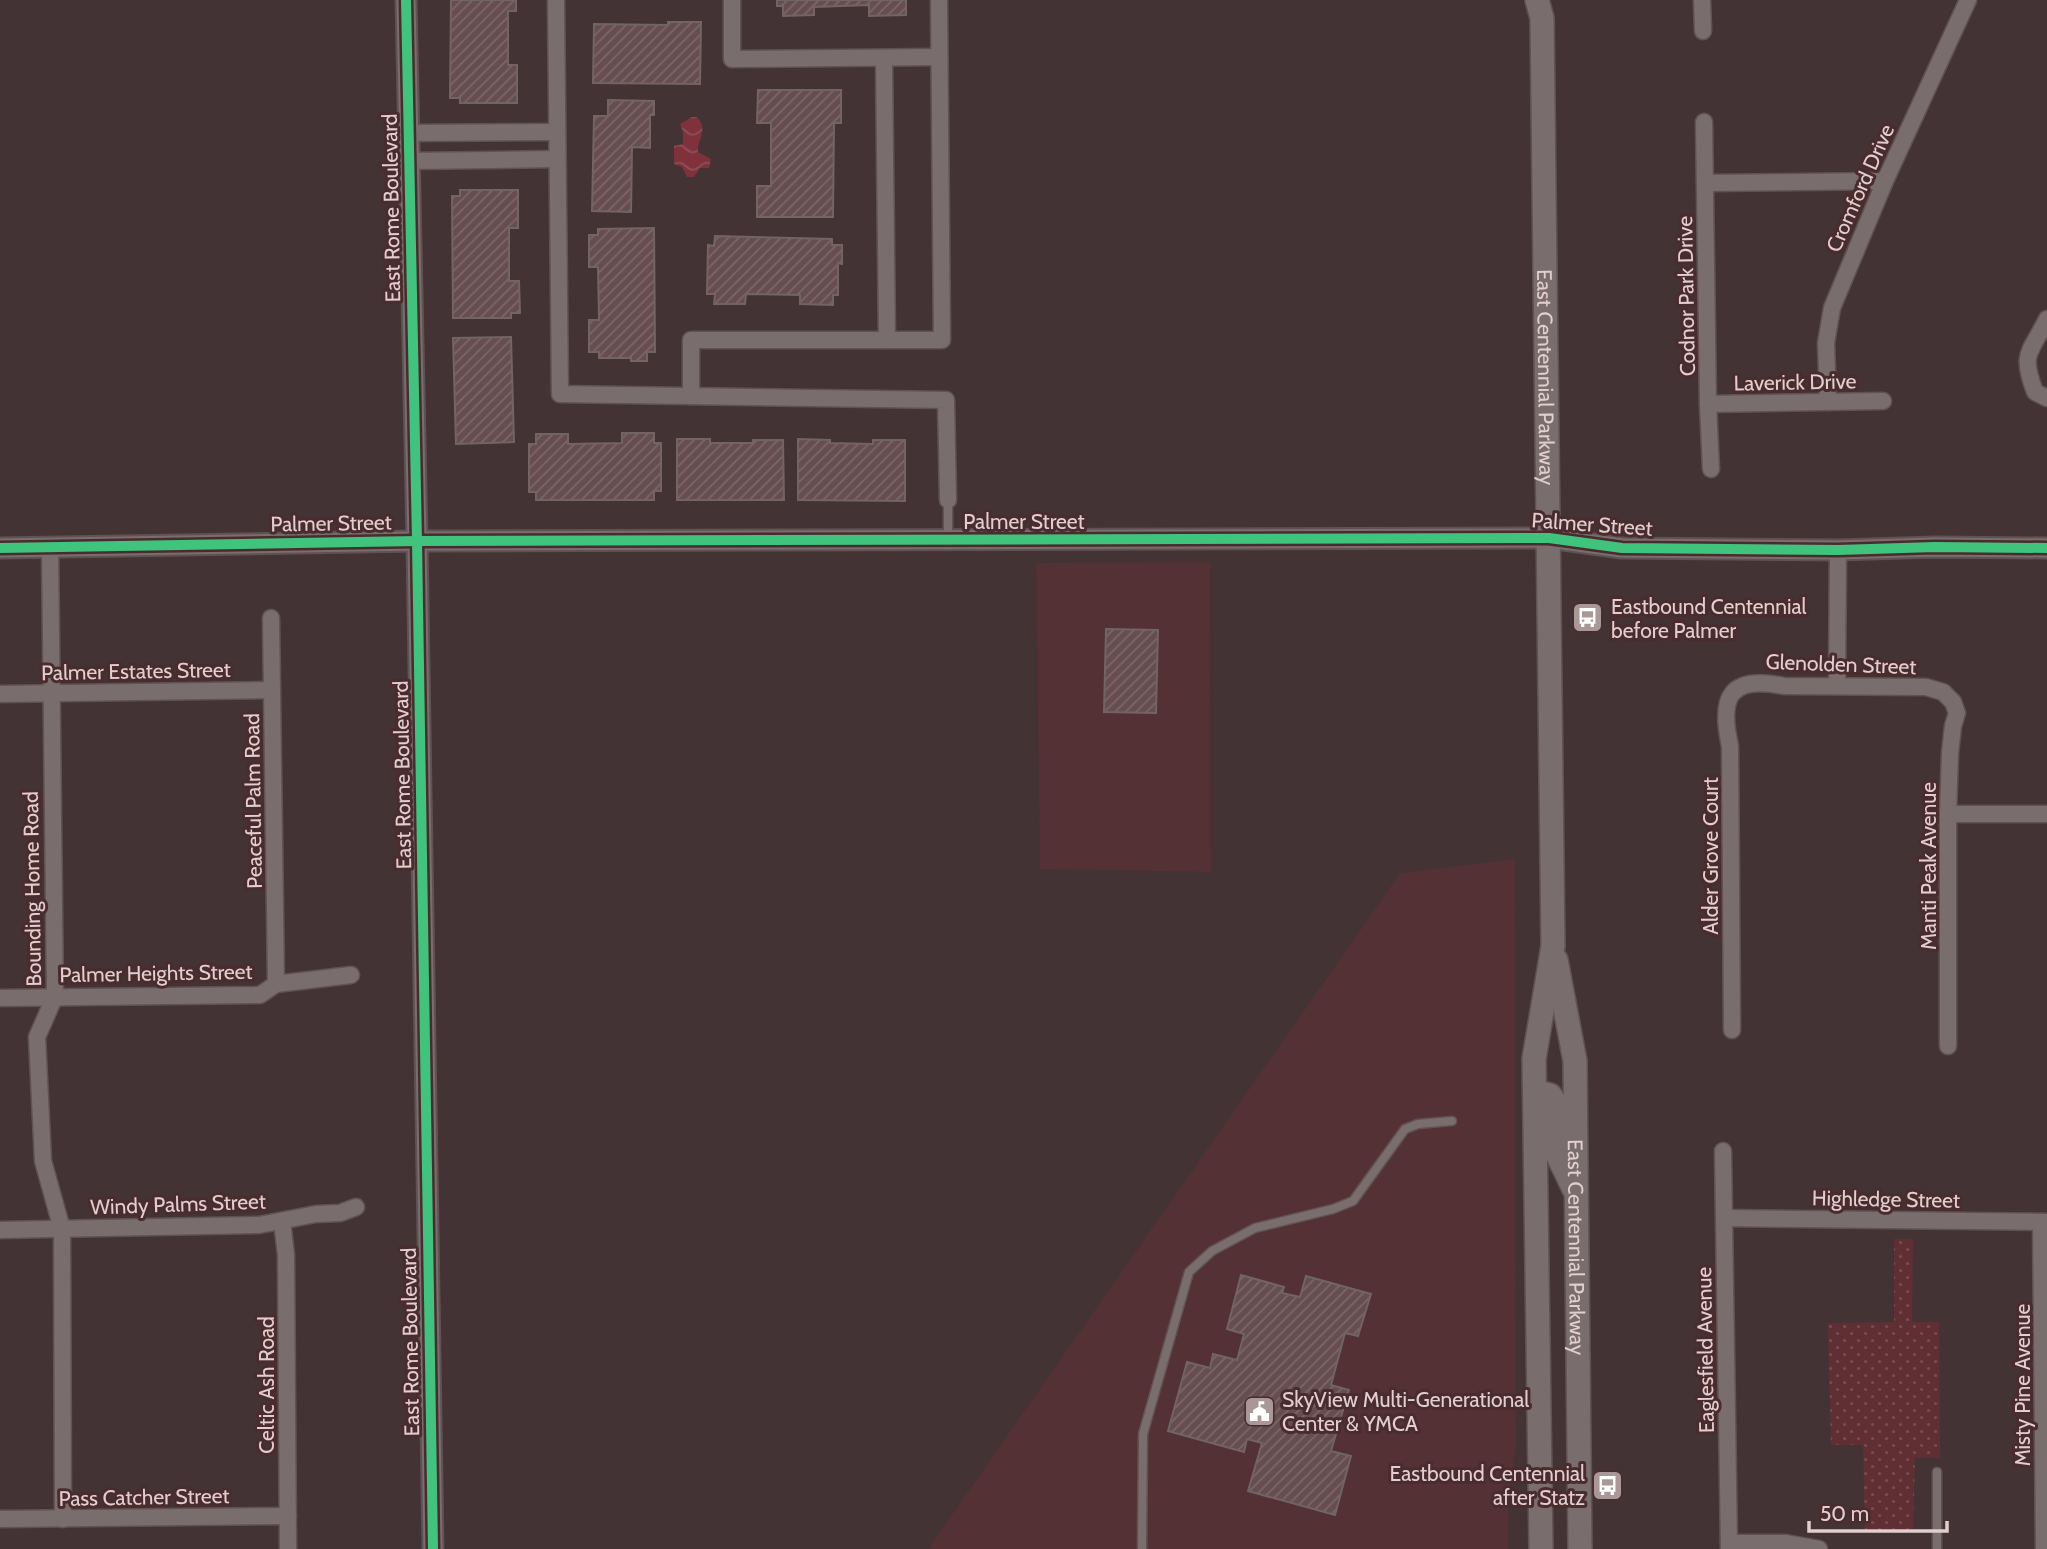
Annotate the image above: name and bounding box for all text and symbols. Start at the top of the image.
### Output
street label: East Rome Boulevard [377,113,405,303]
street label: Cromford Drive [1821,120,1899,256]
street label: Codnor Park Drive [1672,215,1700,376]
street label: East Centennial Parkway [1532,269,1560,486]
street label: Laverick Drive [1733,368,1857,396]
street label: Palmer Street [1531,507,1653,541]
street label: Palmer Street [270,509,392,537]
street label: Palmer Street [963,509,1085,534]
place label: Eastbound Centennial before Palmer [1611,594,1807,643]
bus stop icon: Eastbound Centennial before Palmer [1571,601,1605,635]
street label: Glenolden Street [1765,649,1917,679]
street label: Palmer Estates Street [41,657,231,685]
street label: East Rome Boulevard [388,680,416,870]
street label: Peaceful Palm Road [239,713,267,889]
street label: Alder Grove Court [1698,777,1723,935]
street label: Manti Peak Avenue [1916,782,1941,950]
street label: Bounding Home Road [18,791,46,987]
street label: Palmer Heights Street [59,959,253,987]
street label: East Centennial Parkway [1563,1139,1591,1356]
street label: Highledge Street [1812,1185,1960,1213]
street label: Windy Palms Street [90,1188,266,1220]
street label: East Rome Boulevard [396,1247,424,1437]
street label: Eaglesfield Avenue [1691,1266,1719,1433]
street label: Misty Pine Avenue [2010,1303,2035,1466]
street label: Celtic Ash Road [254,1316,279,1454]
place label: SkyView Multi-Generational Center & YMCA [1282,1387,1529,1436]
public building icon: SkyView Multi-Generational Center & YMCA [1242,1394,1276,1428]
place label: Eastbound Centennial after Statz [1390,1461,1585,1510]
bus stop icon: Eastbound Centennial after Statz [1591,1468,1625,1502]
street label: Pass Catcher Street [58,1483,230,1511]
scale bar [1809,1490,1947,1534]
text: 50 m [1820,1501,1869,1526]

